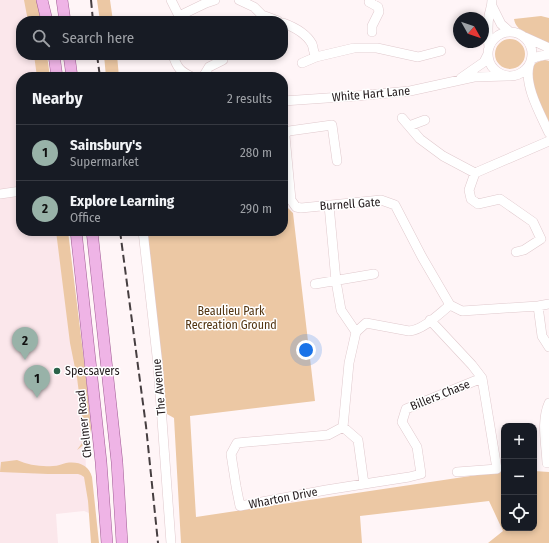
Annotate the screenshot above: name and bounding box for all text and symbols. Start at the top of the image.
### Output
north arrow [453,12,489,48]
search box [16,16,288,60]
icon: search [30,27,52,49]
text: Search here [62,29,134,47]
street label: White Hart Lane [331,84,411,104]
text: Nearby [32,88,83,109]
text: 2 results [227,91,272,106]
text: Sainsbury's [70,136,142,154]
text: 1 [42,145,48,160]
text: 280 m [240,145,272,160]
text: Supermarket [70,154,139,169]
text: Explore Learning [70,192,174,210]
street label: Burnell Gate [319,195,381,213]
text: 2 [42,201,48,216]
text: 290 m [240,201,272,216]
text: Office [70,210,101,225]
park label: Beaulieu Park Recreation Ground [185,304,277,332]
pin: 2 [12,327,38,360]
your location [296,340,316,360]
street label: The Avenue [150,358,168,416]
place label: Specsavers [65,364,120,378]
pin: 1 [24,365,50,398]
marker: Specsavers [52,366,62,376]
street label: Billers Chase [408,377,472,413]
street label: Chelmer Road [73,389,95,459]
map controls [501,423,537,531]
button: + [501,423,537,459]
button: − [501,459,537,495]
street label: Wharton Drive [247,484,319,512]
button: locate [501,495,537,531]

